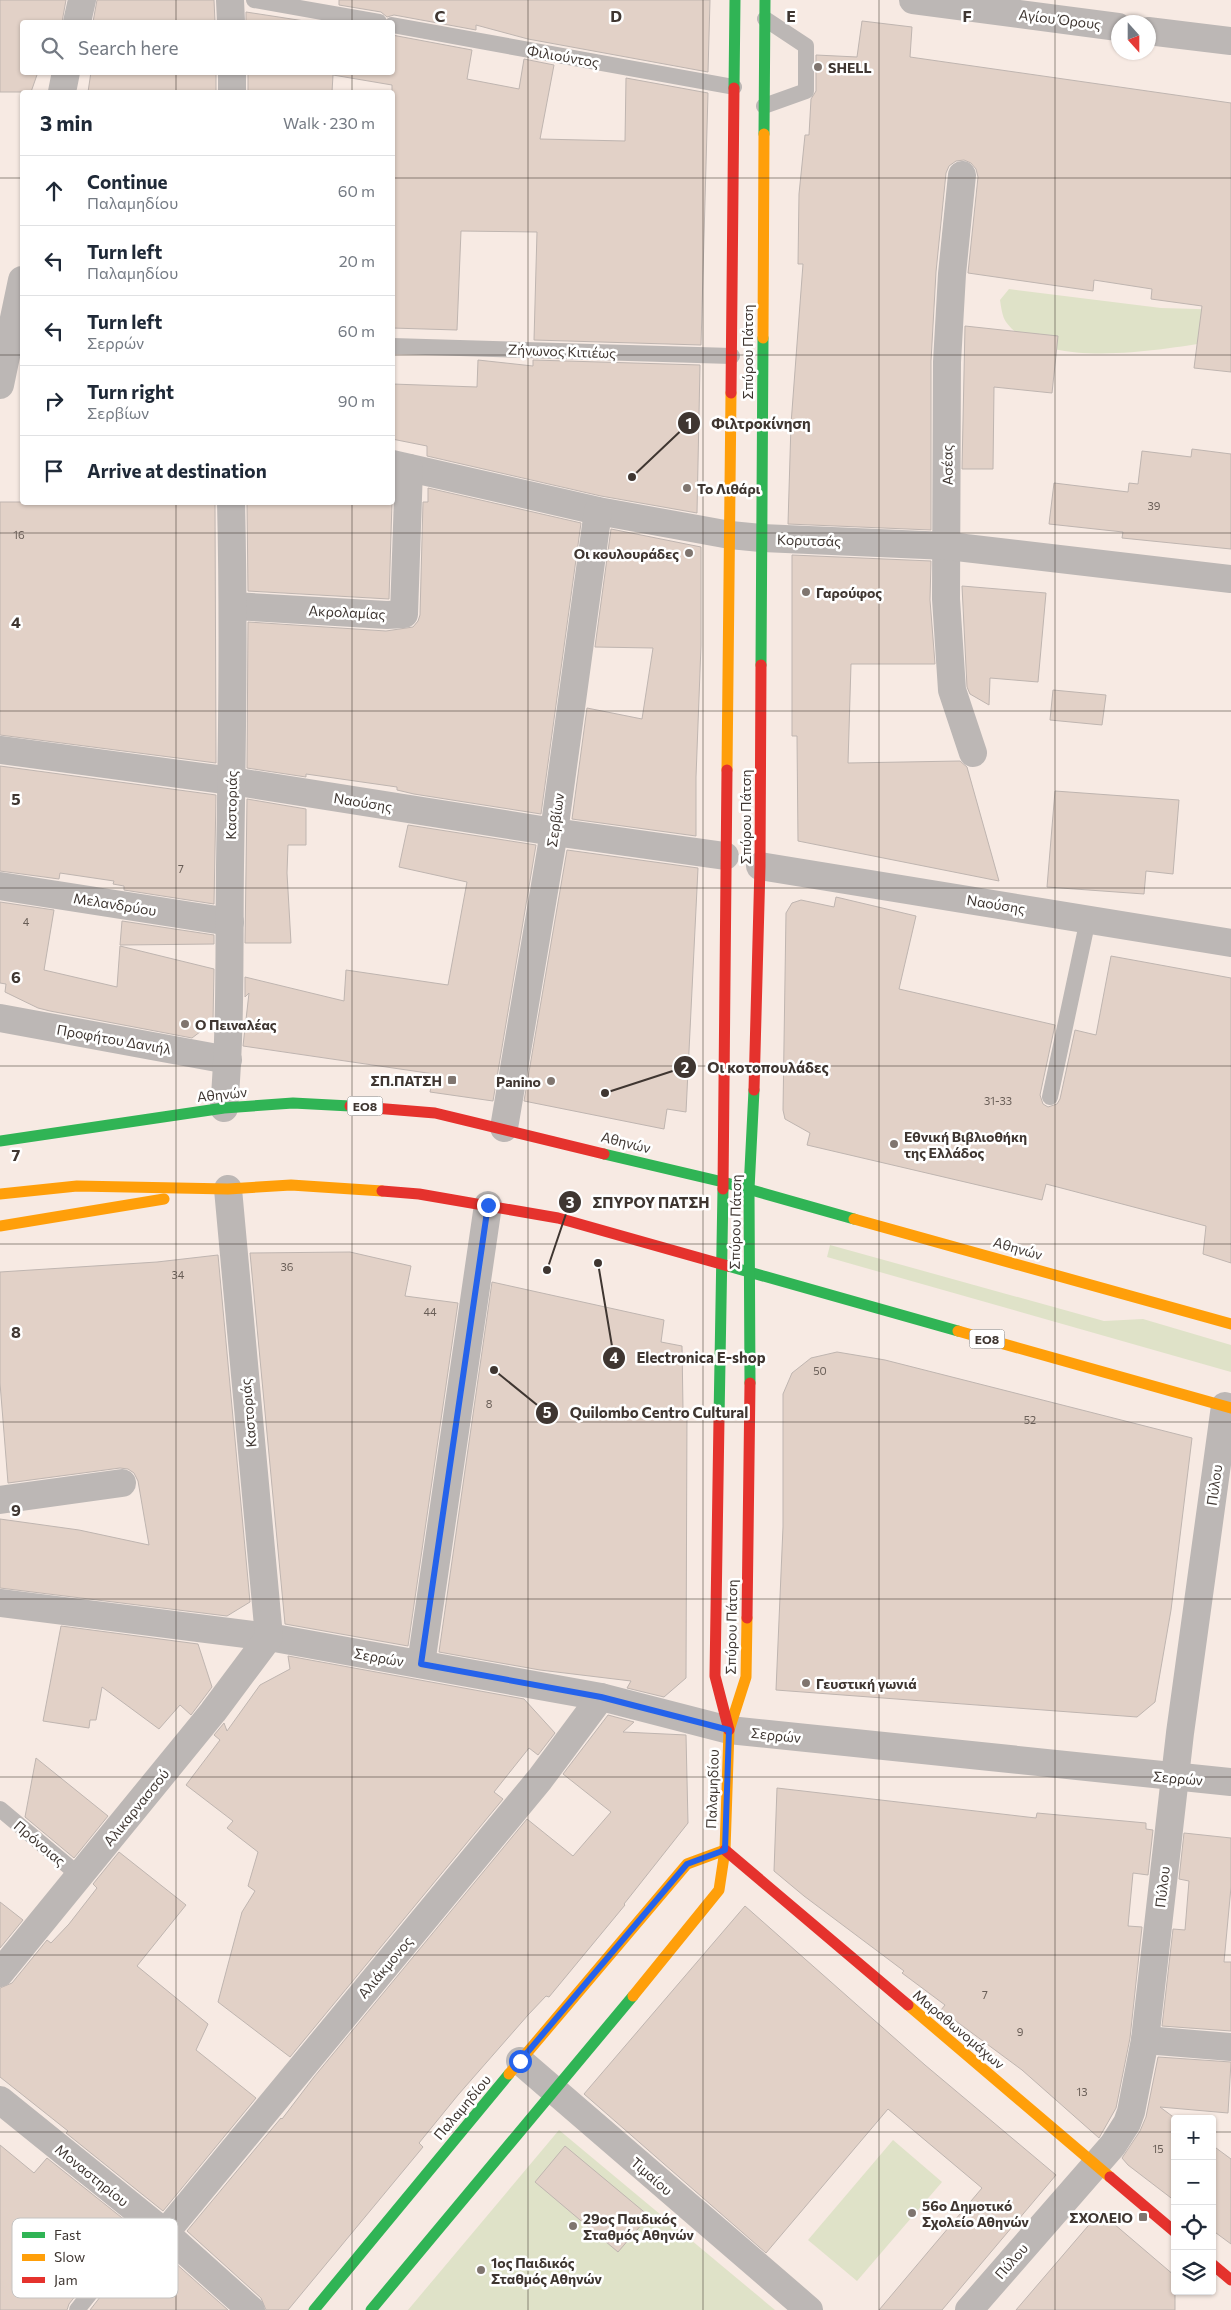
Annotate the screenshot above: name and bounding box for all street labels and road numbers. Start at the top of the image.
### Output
street label: Αγίου Όρους [1018,6,1102,32]
street label: Φιλιούντος [526,41,600,71]
street label: Σπύρου Πάτση [739,304,756,400]
street label: Ζήνωνος Κιτιέως [508,341,616,361]
street label: Ασέας [938,445,956,485]
street label: Κορυτσάς [777,530,841,550]
street label: Ακρολαμίας [308,601,386,623]
street label: Σπύρου Πάτση [737,769,754,865]
street label: Καστοριάς [222,770,240,840]
street label: Ναούσης [333,789,394,815]
street label: Σερβίων [543,792,567,848]
street label: Μελανδρύου [72,889,158,919]
street label: Ναούσης [966,891,1027,917]
street label: Προφήτου Δανιήλ [55,1021,173,1058]
street label: Αθηνών [196,1083,248,1105]
road number: ΕΟ8 [348,1096,382,1116]
street label: Αθηνών [600,1128,652,1156]
street label: Σπύρου Πάτση [726,1174,744,1270]
street label: Αθηνών [991,1233,1045,1263]
road number: ΕΟ8 [970,1330,1004,1348]
street label: Καστοριάς [237,1378,259,1448]
street label: Πύλου [1203,1463,1225,1507]
street label: Σπύρου Πάτση [722,1579,740,1675]
street label: Σερρών [353,1644,405,1670]
street label: Σερρών [750,1724,802,1746]
street label: Παλαμηδίου [702,1749,722,1829]
street label: Αλικαρνασσού [100,1765,172,1849]
street label: Σερρών [1152,1767,1204,1789]
street label: Πρόνοιας [11,1817,69,1869]
street label: Πύλου [1151,1865,1173,1909]
street label: Αλιάκμονος [354,1932,416,2001]
street label: Μαραθωνομάχων [910,1986,1008,2072]
street label: Παλαμηδίου [430,2071,494,2143]
street label: Μοναστηρίου [52,2140,132,2210]
street label: Τιμαίου [628,2153,676,2199]
street label: Πύλου [991,2240,1031,2282]

